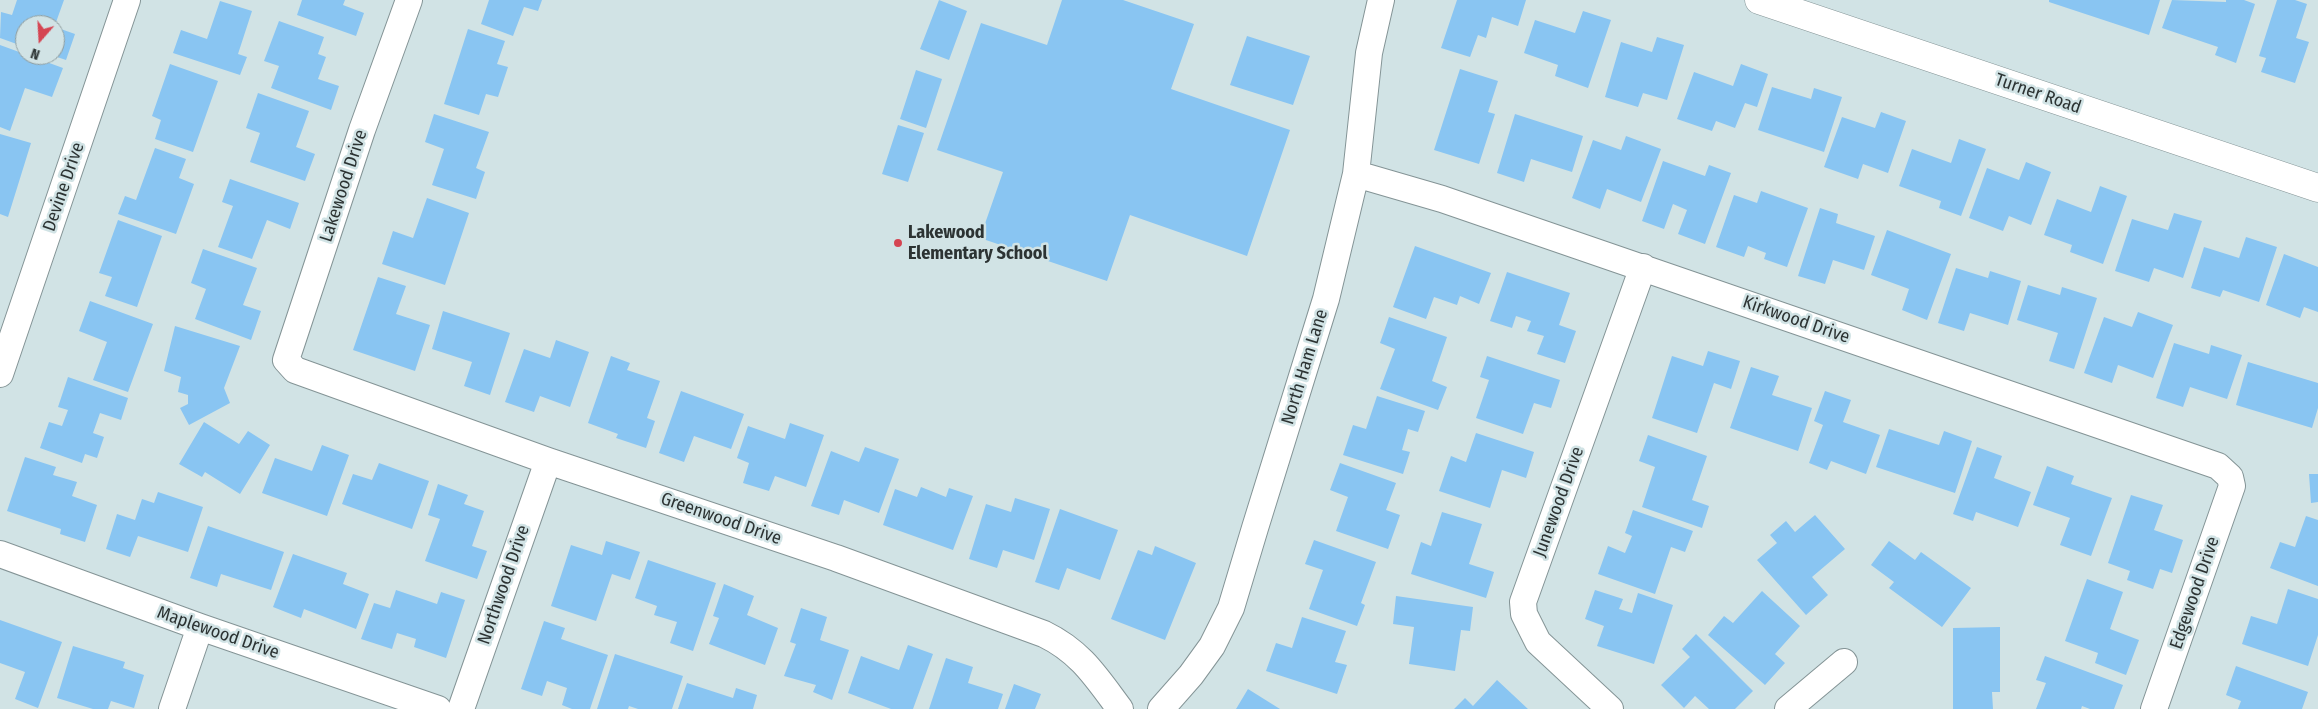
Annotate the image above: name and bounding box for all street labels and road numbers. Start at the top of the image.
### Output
street label: Turner Road [1992,69,2084,119]
street label: Lakewood Drive [316,127,372,245]
street label: Devine Drive [39,140,89,234]
street label: Kirkwood Drive [1740,292,1852,348]
street label: North Ham Lane [1277,307,1333,427]
street label: Junewood Drive [1529,444,1589,560]
street label: Greenwood Drive [658,488,784,550]
street label: Northwood Drive [473,523,535,647]
street label: Edgewood Drive [2166,534,2224,652]
street label: Maplewood Drive [154,602,282,664]

